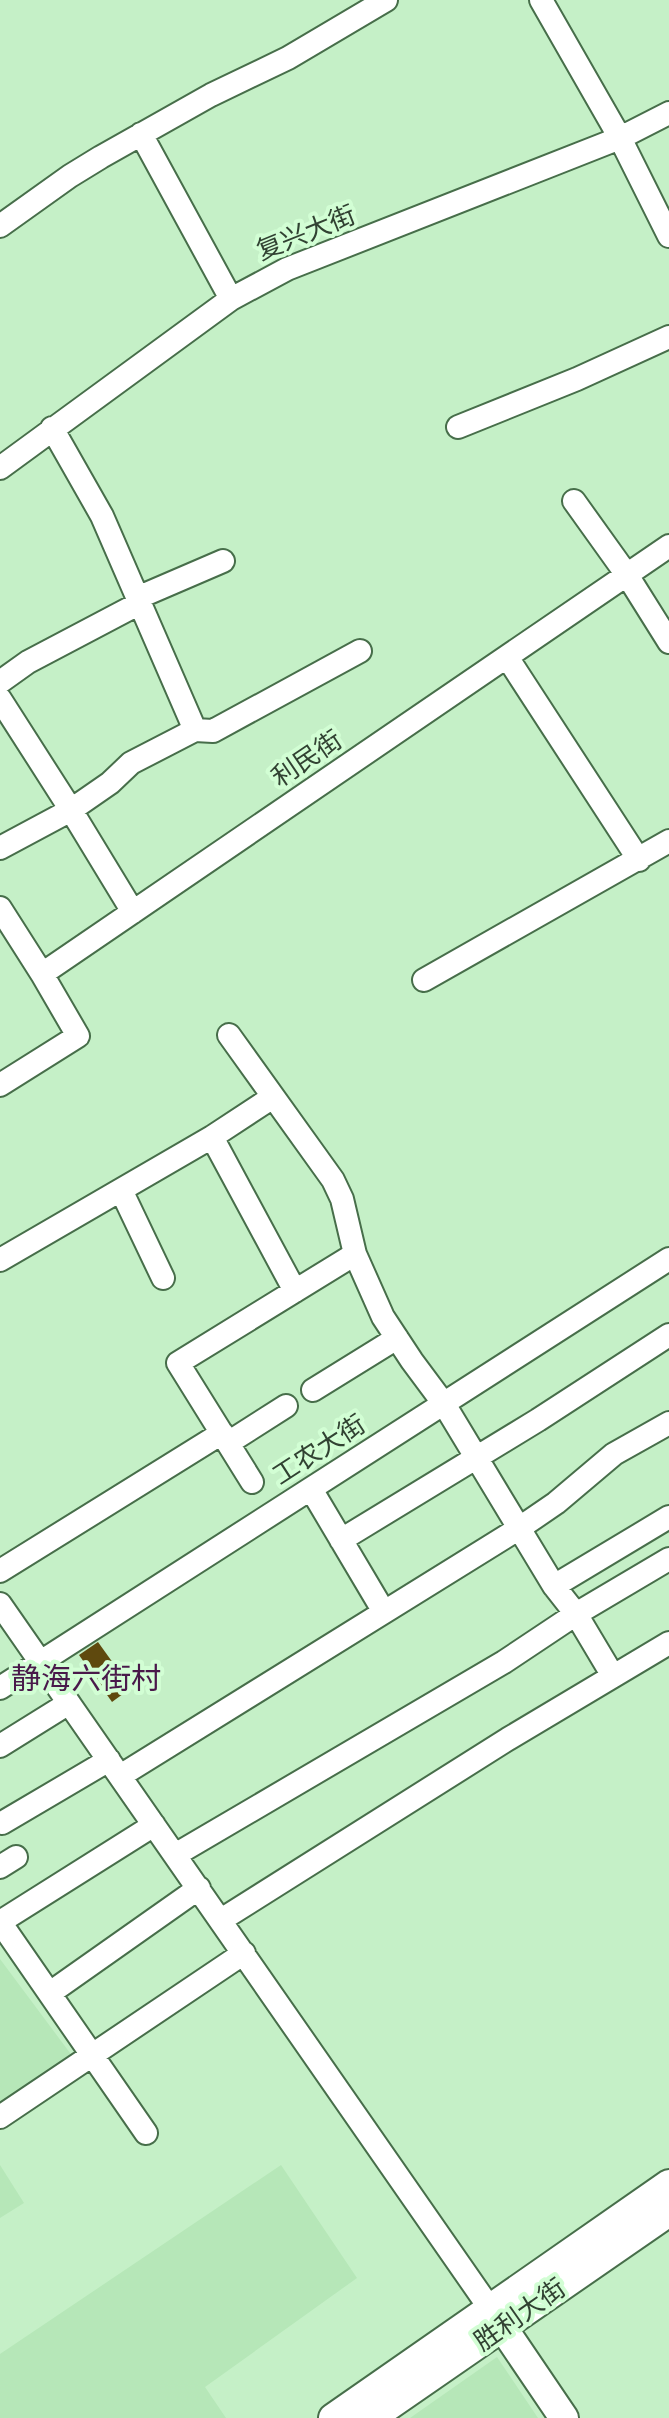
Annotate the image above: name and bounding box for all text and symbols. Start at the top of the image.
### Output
street label: 复兴大街 [252,199,360,267]
street label: 利民街 [266,724,348,794]
street label: 工农大街 [267,1409,371,1491]
district label: 静海六街村 [11,1661,161,1698]
street label: 胜利大街 [469,2272,571,2358]

